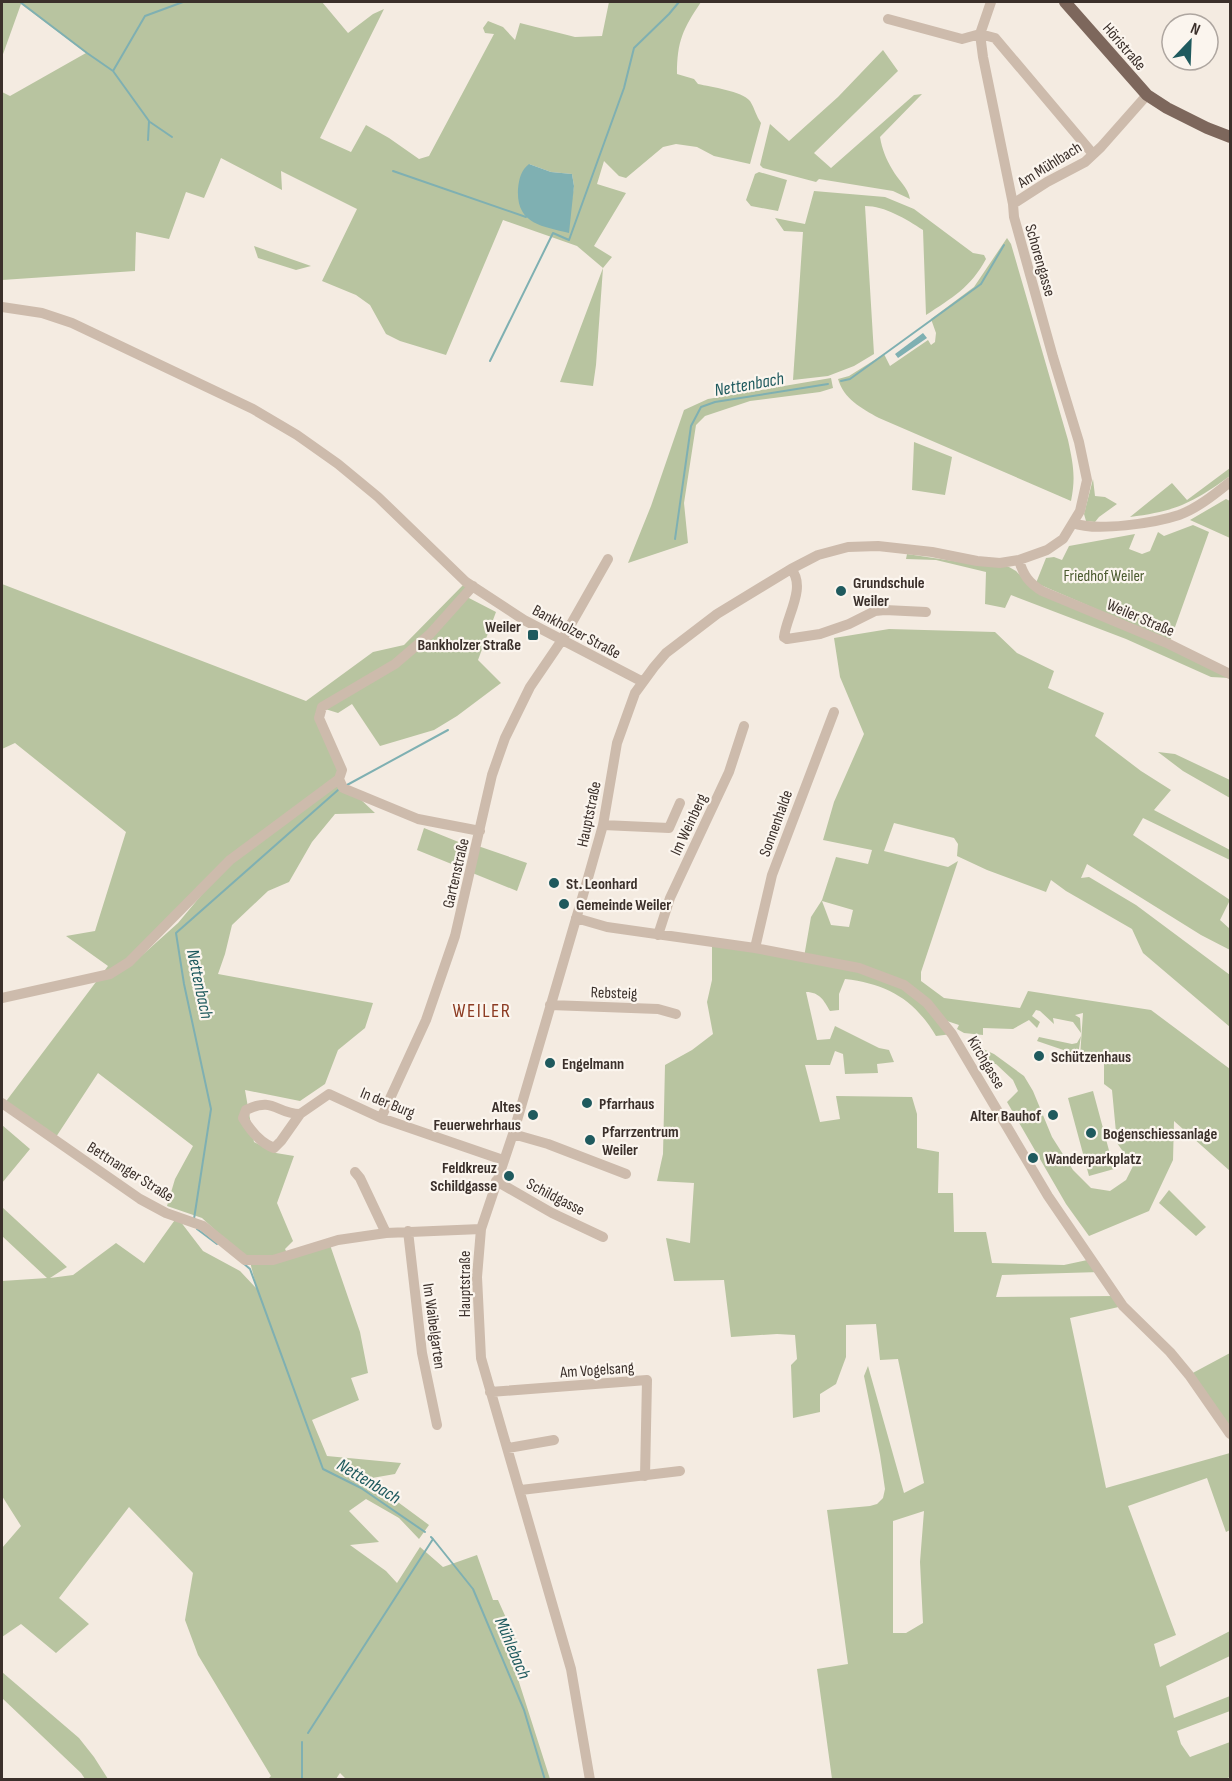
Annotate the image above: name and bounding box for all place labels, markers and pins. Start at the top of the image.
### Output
place label: Grundschule Weiler [853,574,925,611]
marker: Grundschule Weiler [834,584,848,598]
place label: Weiler Bankholzer Straße [417,618,521,655]
marker: Weiler Bankholzer Straße [526,628,540,642]
place label: St. Leonhard [566,875,637,894]
marker: St. Leonhard [547,876,561,890]
place label: Gemeinde Weiler [576,896,671,915]
marker: Gemeinde Weiler [557,897,571,911]
place label: Schützenhaus [1051,1048,1131,1067]
marker: Schützenhaus [1032,1049,1046,1063]
place label: Engelmann [562,1055,624,1074]
marker: Engelmann [543,1056,557,1070]
place label: Pfarrhaus [599,1095,654,1114]
marker: Pfarrhaus [580,1096,594,1110]
place label: Altes Feuerwehrhaus [434,1098,521,1135]
place label: Alter Bauhof [969,1107,1042,1126]
marker: Altes Feuerwehrhaus [526,1108,540,1122]
marker: Alter Bauhof [1046,1108,1060,1122]
place label: Pfarrzentrum Weiler [602,1123,679,1160]
place label: Bogenschiessanlage [1103,1125,1217,1144]
marker: Bogenschiessanlage [1084,1126,1098,1140]
marker: Pfarrzentrum Weiler [583,1133,597,1147]
place label: Wanderparkplatz [1045,1150,1142,1169]
marker: Wanderparkplatz [1026,1151,1040,1165]
place label: Feldkreuz Schildgasse [430,1159,497,1196]
marker: Feldkreuz Schildgasse [502,1169,516,1183]

